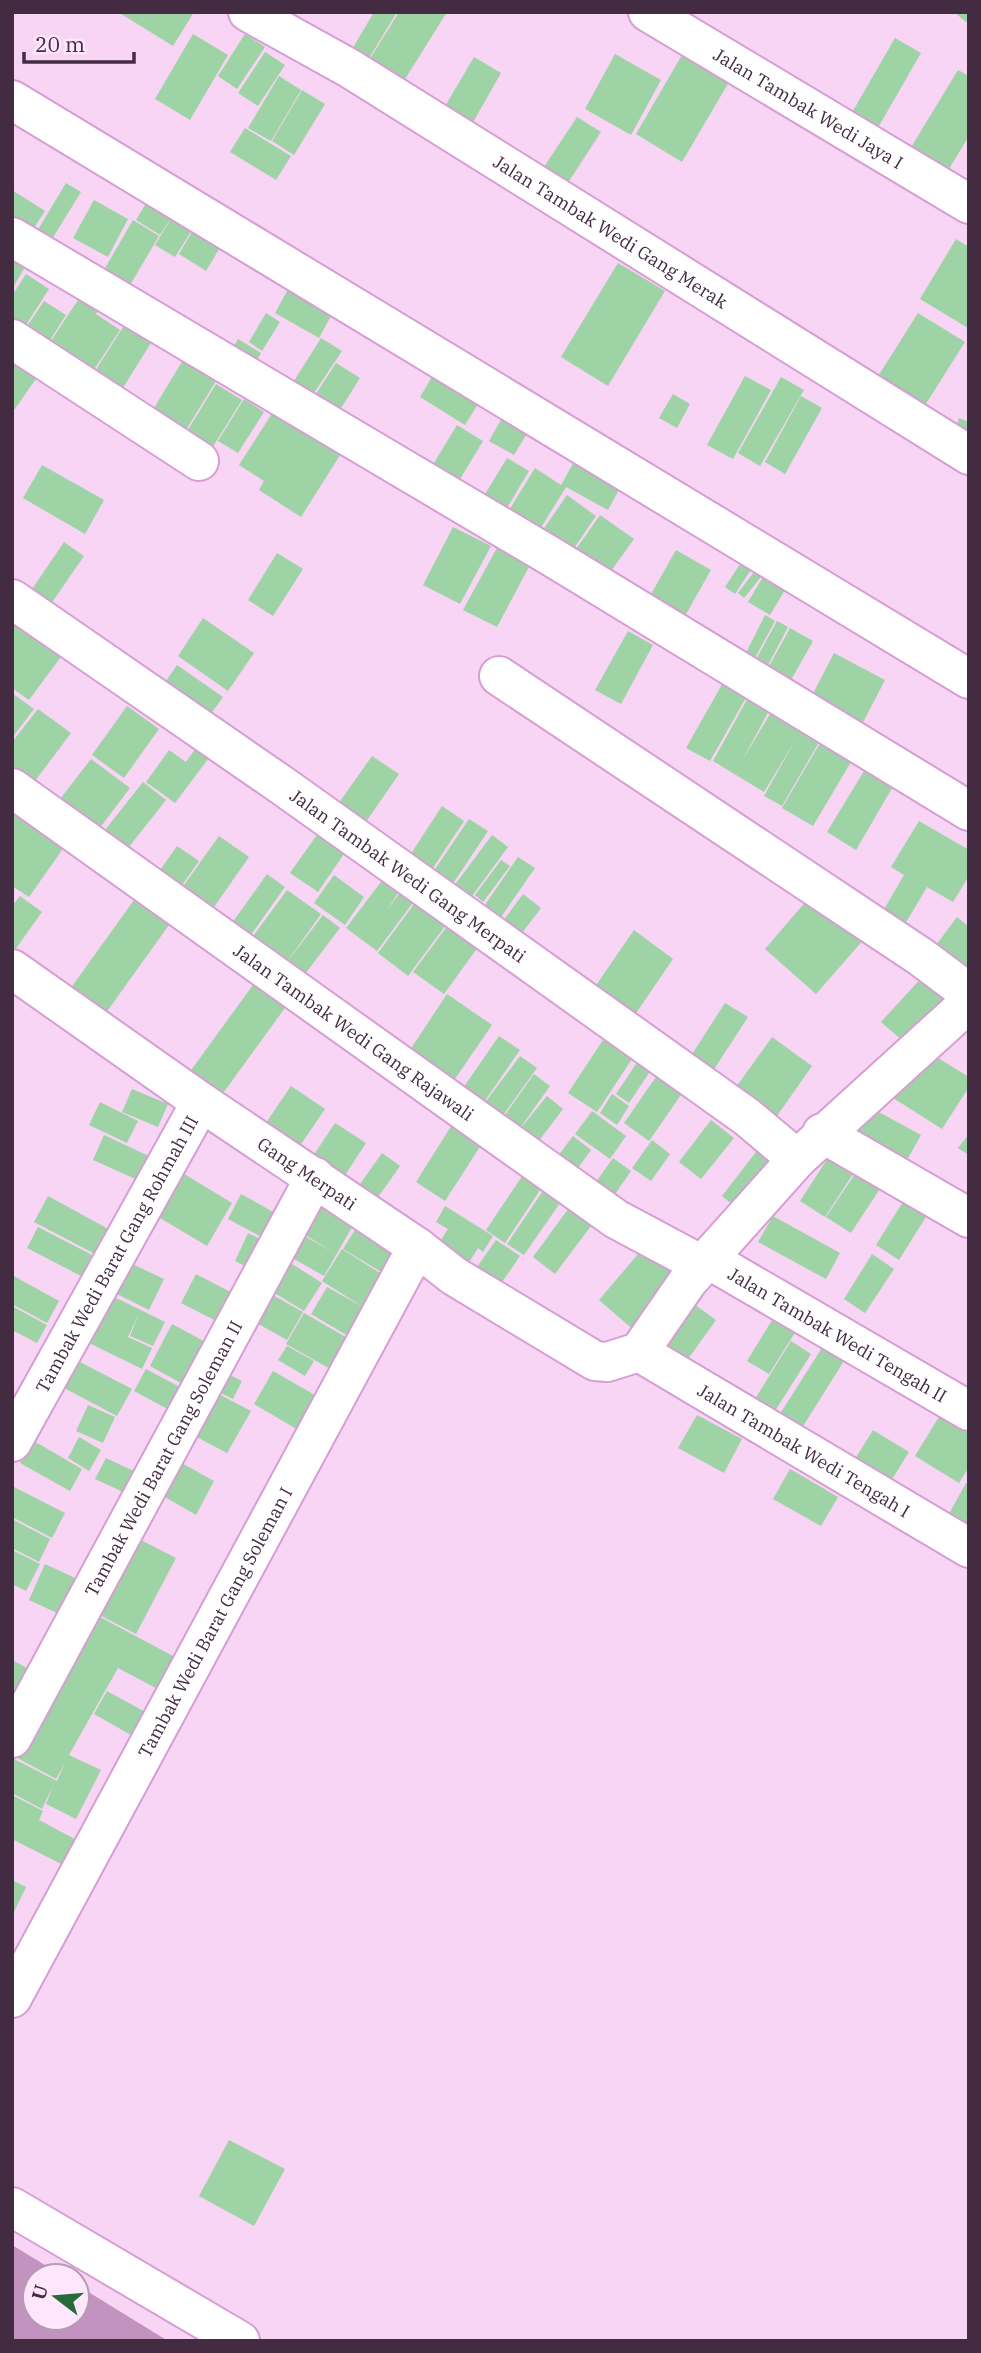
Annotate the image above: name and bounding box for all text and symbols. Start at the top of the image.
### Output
scale bar [24,21,135,65]
text: 20 m [35,30,85,58]
street label: Jalan Tambak Wedi Jaya I [709,42,908,174]
street label: Jalan Tambak Wedi Gang Merak [489,150,733,313]
street label: Jalan Tambak Wedi Gang Merpati [286,783,531,967]
street label: Jalan Tambak Wedi Gang Rajawali [229,938,479,1126]
street label: Tambak Wedi Barat Gang Rohmah III [30,1111,203,1397]
street label: Gang Merpati [253,1132,362,1215]
street label: Jalan Tambak Wedi Tengah II [724,1262,951,1407]
street label: Tambak Wedi Barat Gang Soleman II [79,1316,247,1600]
street label: Jalan Tambak Wedi Tengah I [694,1378,914,1522]
street label: Tambak Wedi Barat Gang Soleman I [132,1483,297,1761]
north arrow [21,2262,91,2332]
text: U [26,2282,53,2303]

